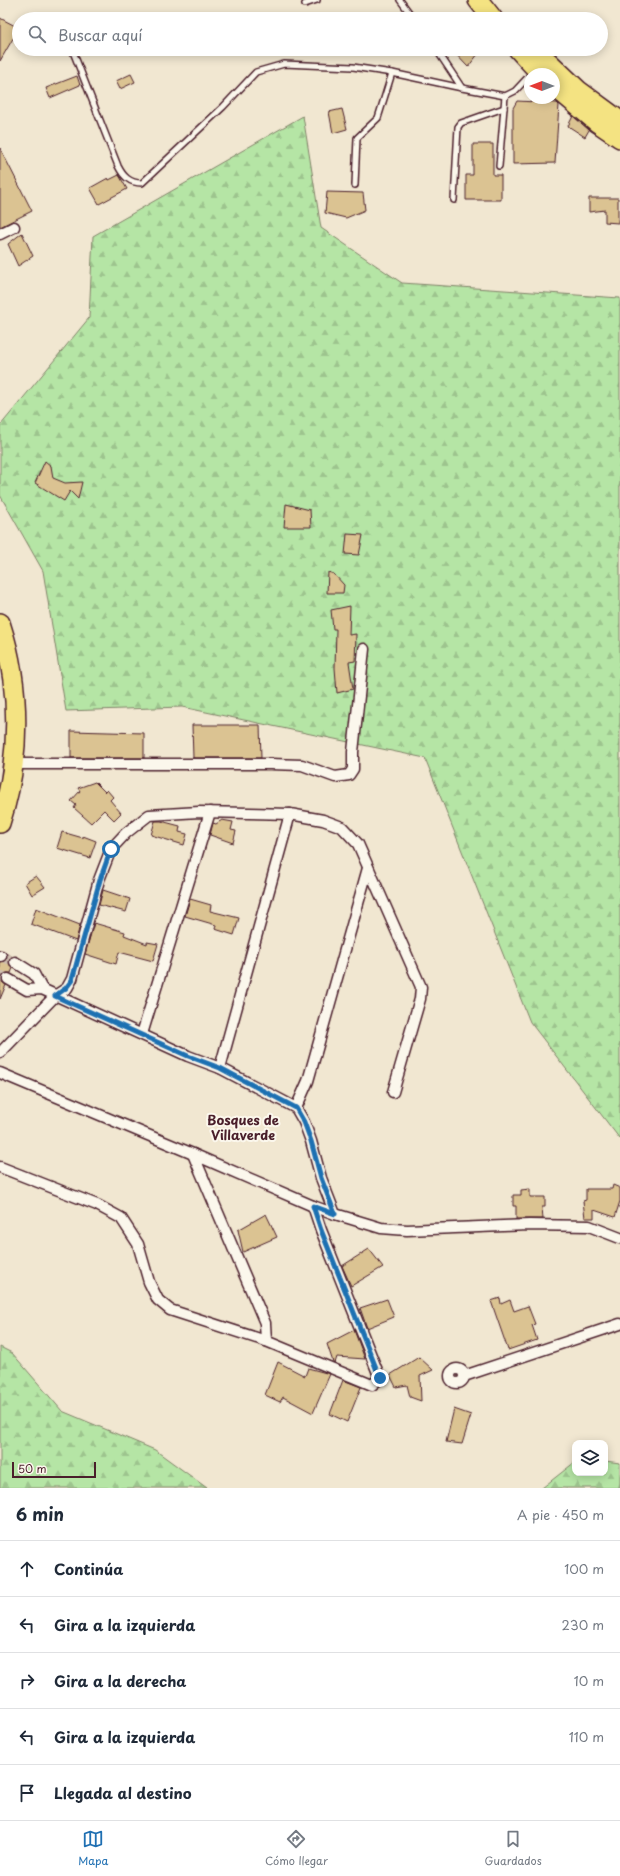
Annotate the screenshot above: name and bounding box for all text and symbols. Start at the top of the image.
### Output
search box [12,12,608,56]
icon: search [26,23,48,45]
text: Buscar aquí [58,23,142,46]
north arrow [524,68,560,104]
route start [102,840,120,858]
district label: Bosques de Villaverde [207,1110,279,1144]
route end [371,1369,389,1387]
map controls [572,1440,608,1476]
button: layers [572,1440,608,1476]
scale bar [12,1460,96,1479]
text: 50 m [18,1460,47,1477]
text: 6 min [16,1501,64,1527]
text: A pie · 450 m [517,1505,604,1524]
text: Continúa [54,1557,123,1580]
icon: ahead [16,1558,38,1580]
text: 100 m [564,1559,604,1578]
text: Gira a la izquierda [54,1613,195,1636]
icon: left [16,1614,38,1636]
text: 230 m [562,1615,604,1634]
text: Gira a la derecha [54,1669,186,1692]
icon: right [16,1670,38,1692]
text: 10 m [574,1671,604,1690]
text: Gira a la izquierda [54,1725,195,1748]
icon: left [16,1726,38,1748]
text: 110 m [569,1727,604,1746]
text: Llegada al destino [54,1781,192,1804]
icon: arrive [16,1782,38,1804]
tab: Mapa [78,1828,109,1869]
tab: Cómo llegar [265,1828,328,1869]
tab: Guardados [484,1828,542,1869]

